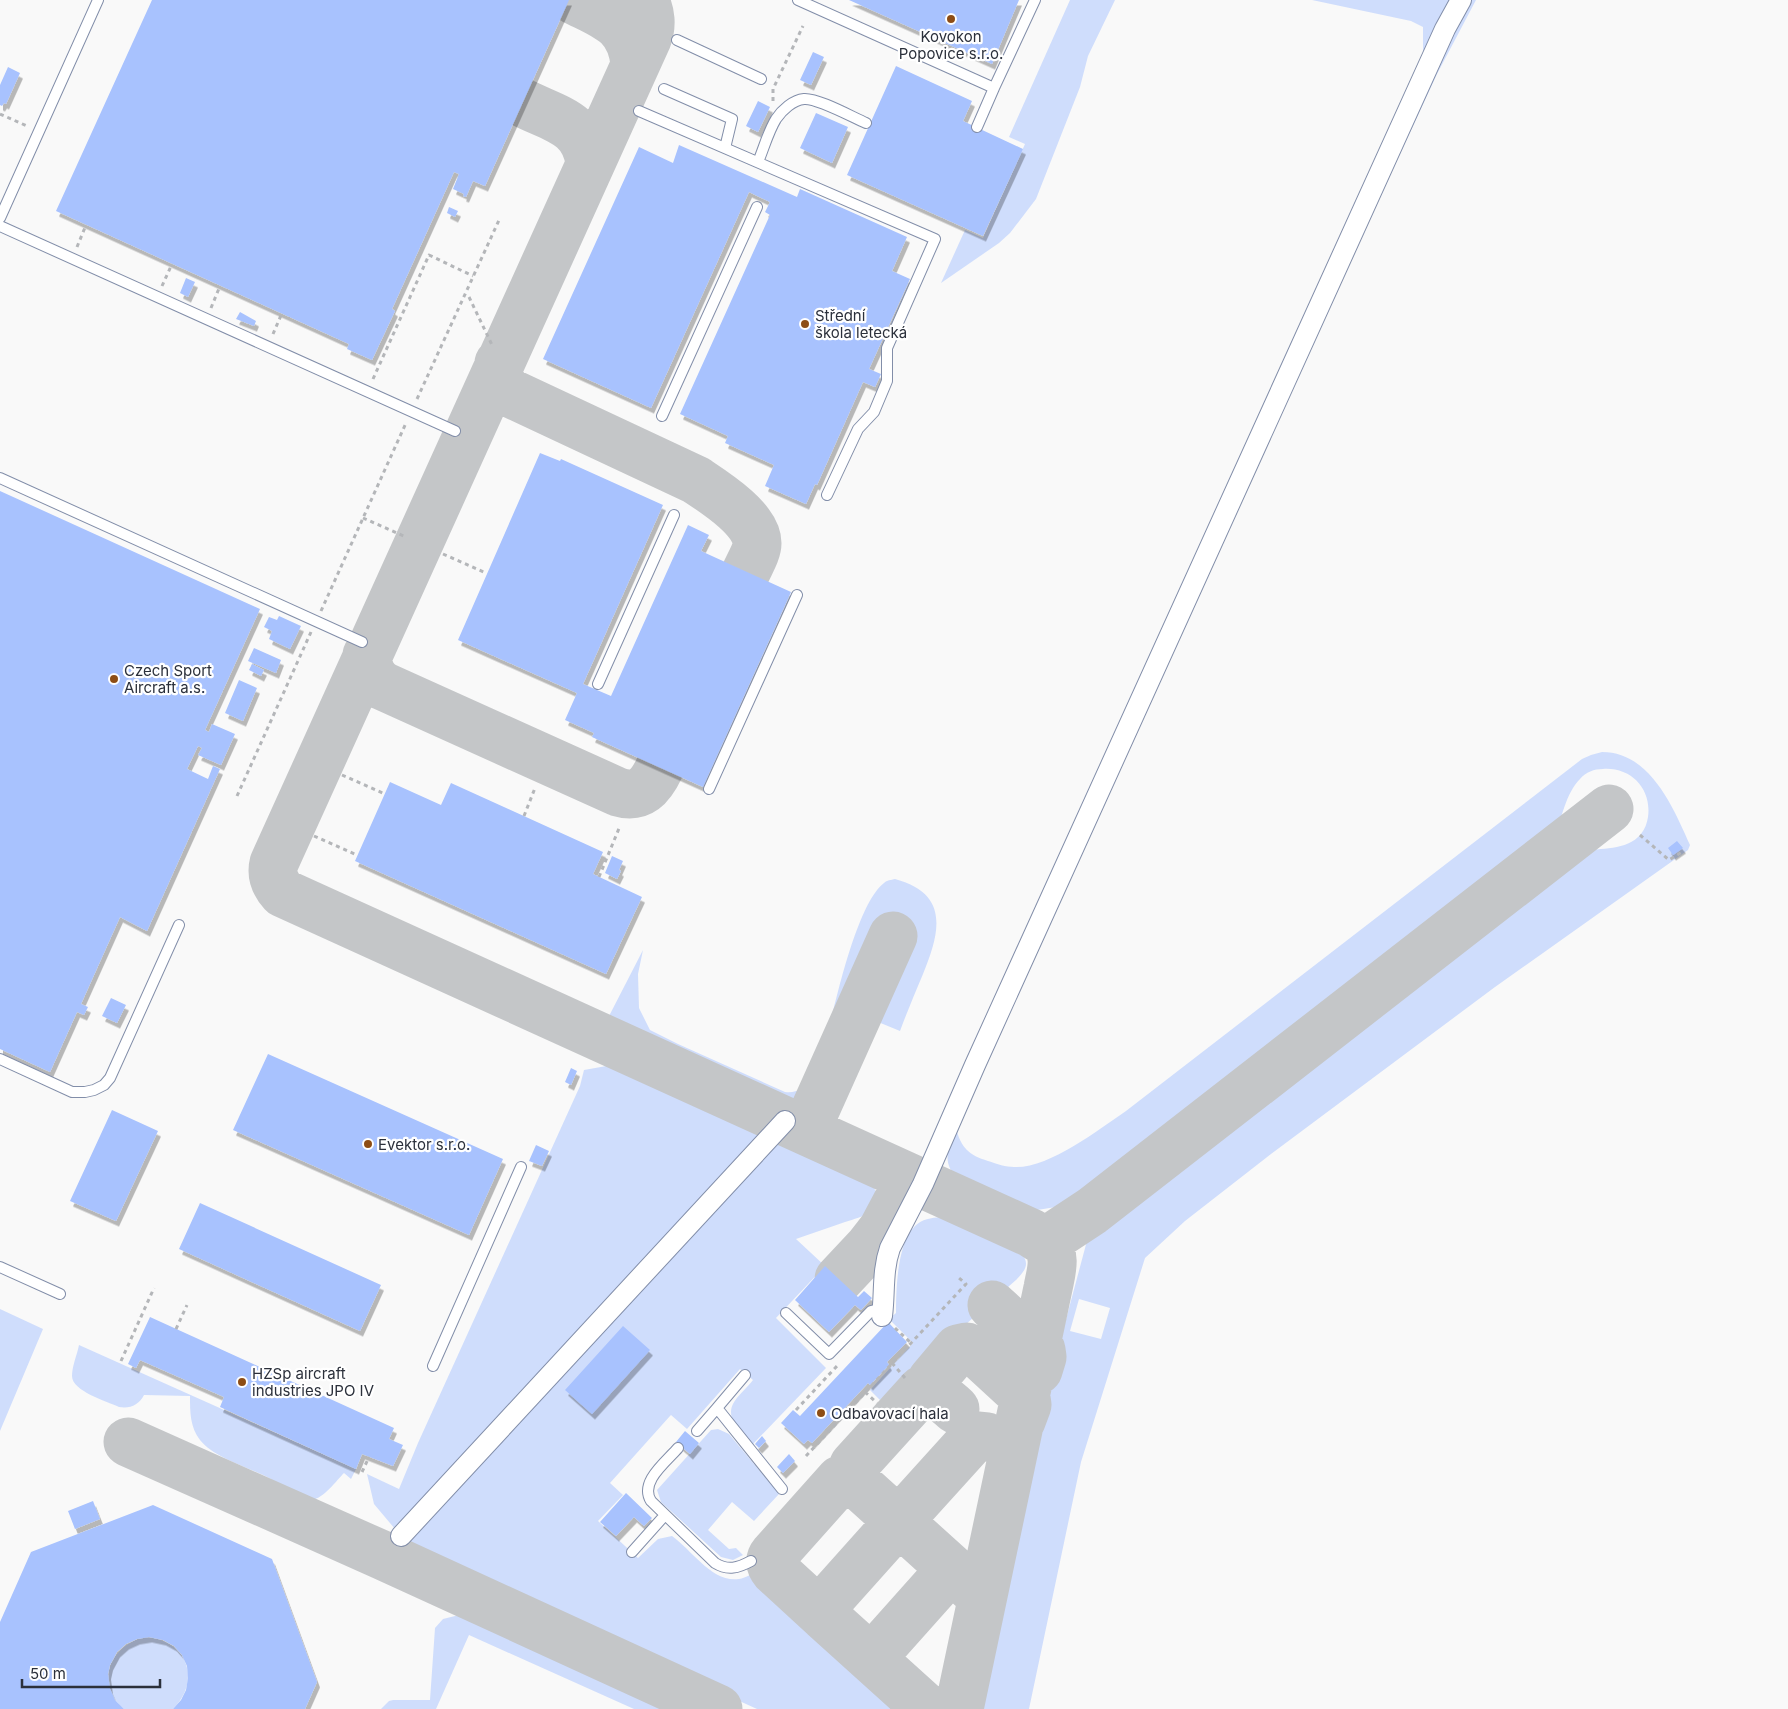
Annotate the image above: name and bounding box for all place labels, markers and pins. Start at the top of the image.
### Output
marker: Kovokon Popovice s.r.o. [945,13,957,25]
place label: Kovokon Popovice s.r.o. [899,27,1003,63]
place label: Střední škola letecká [815,306,907,342]
marker: Střední škola letecká [799,318,811,330]
place label: Czech Sport Aircraft a.s. [124,661,212,697]
marker: Czech Sport Aircraft a.s. [108,673,120,685]
place label: Evektor s.r.o. [378,1135,470,1154]
marker: Evektor s.r.o. [362,1138,374,1150]
place label: HZSp aircraft industries JPO IV [252,1364,374,1400]
marker: HZSp aircraft industries JPO IV [236,1376,248,1388]
place label: Odbavovací hala [831,1404,949,1423]
marker: Odbavovací hala [815,1407,827,1419]

